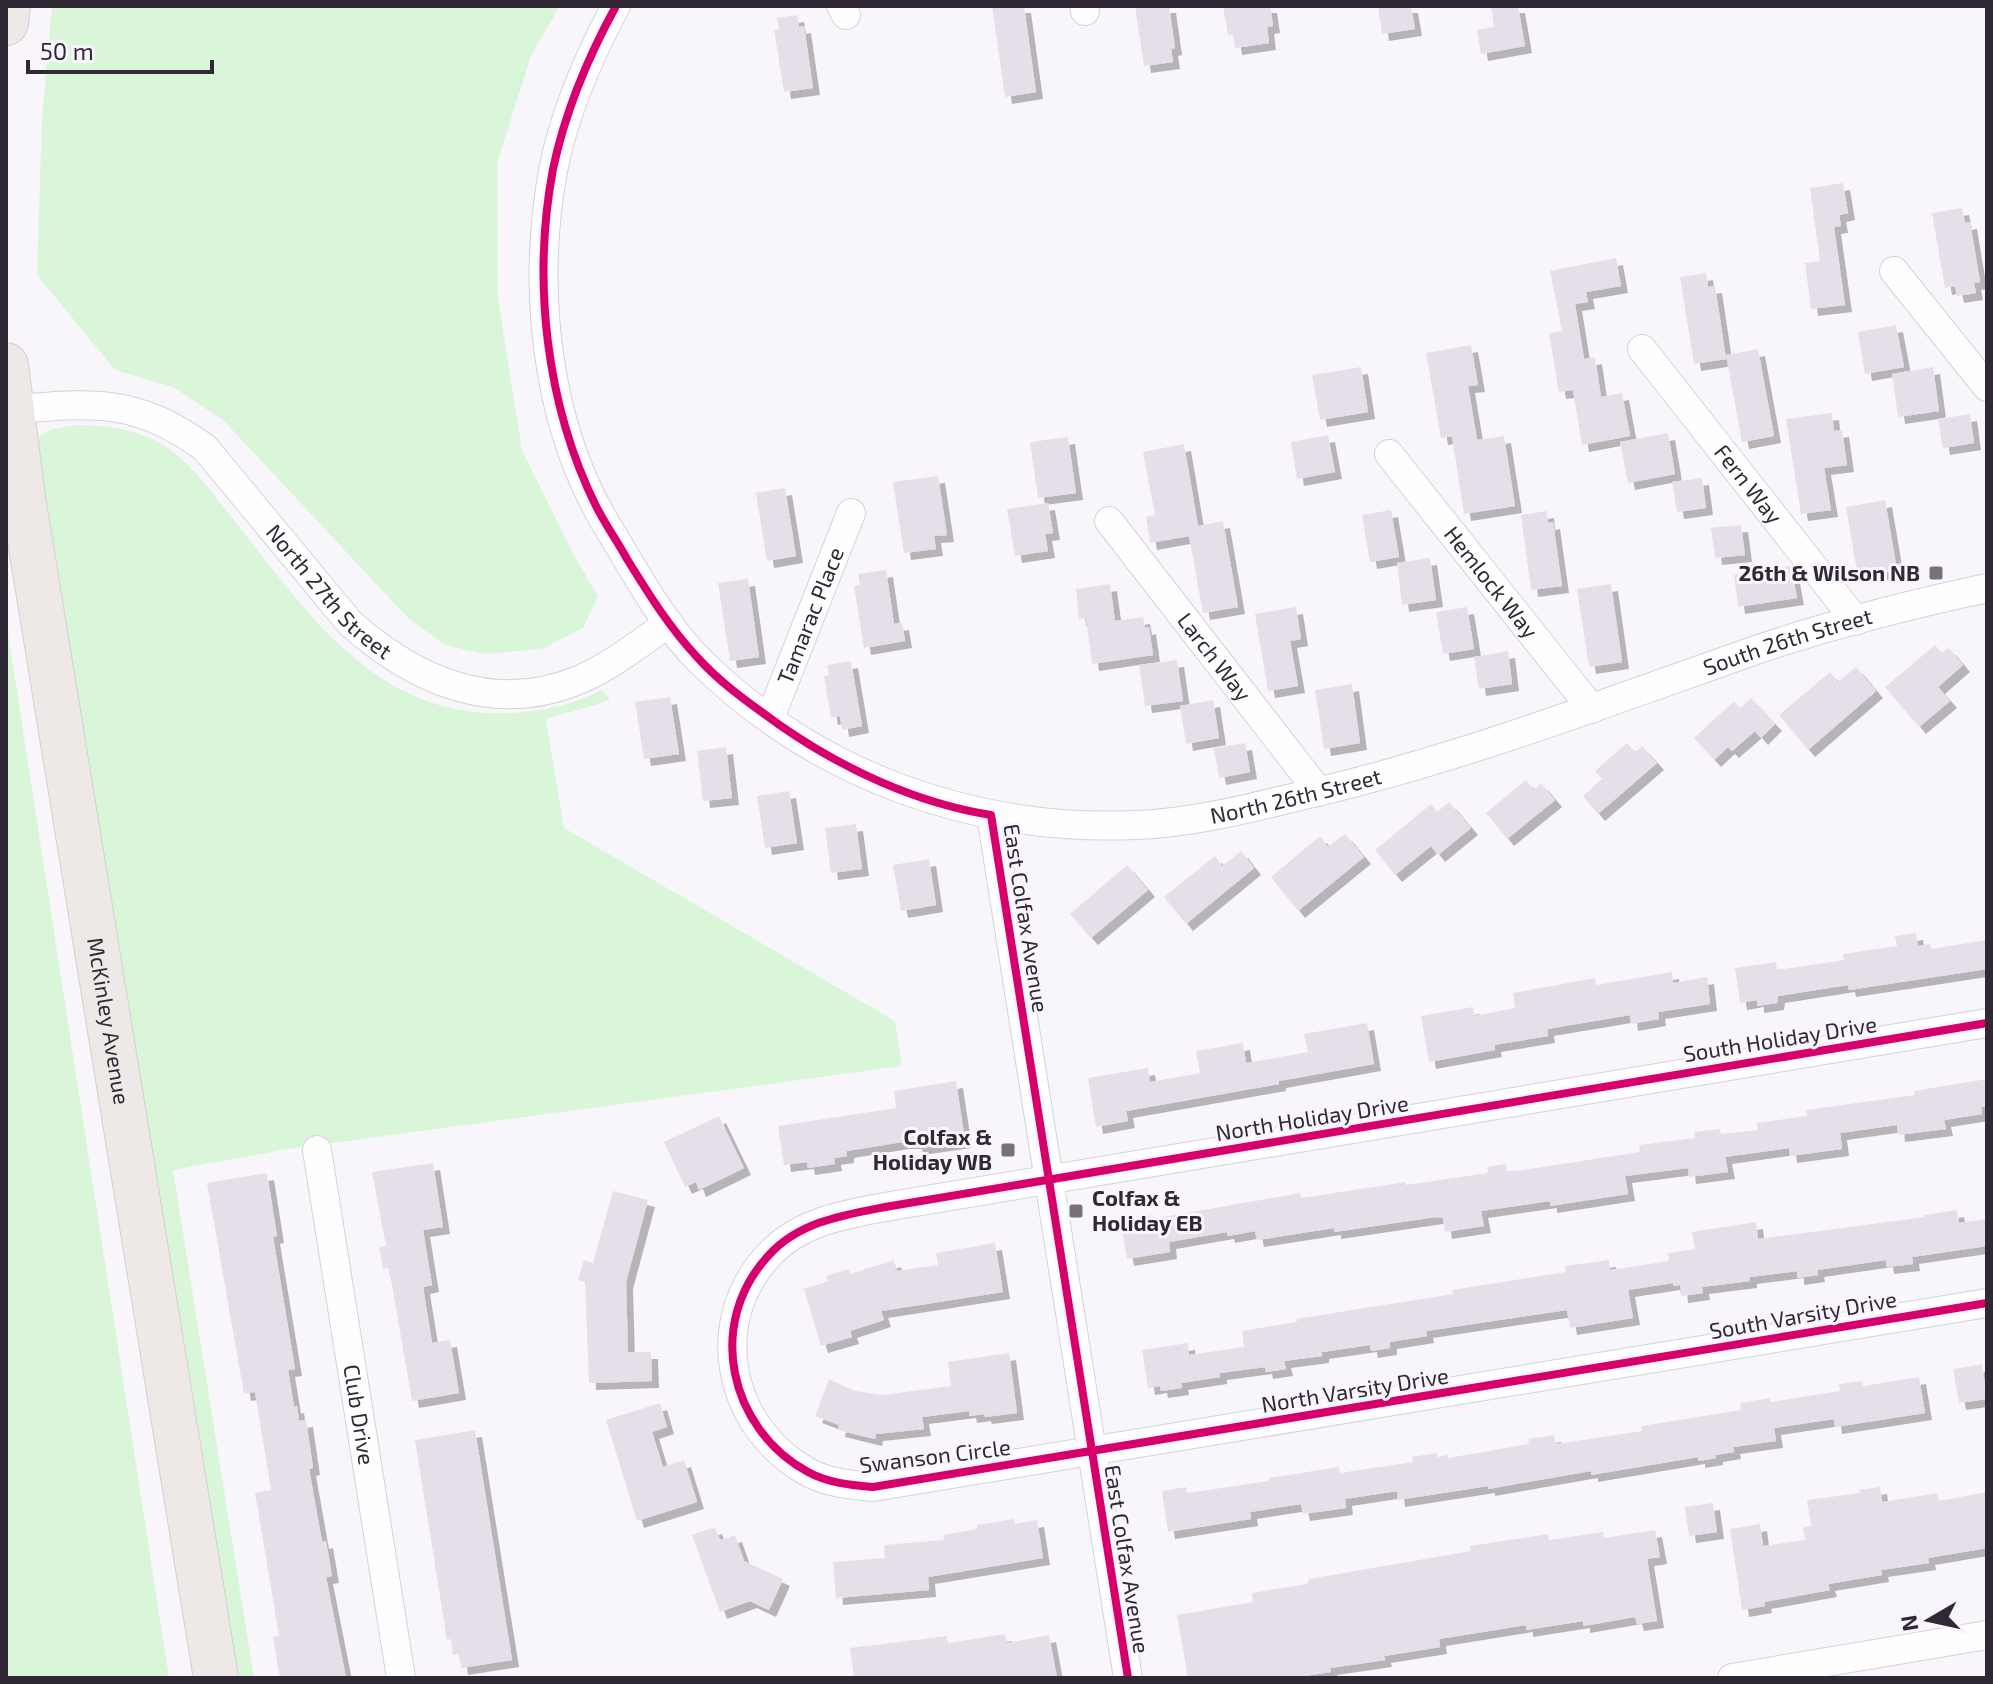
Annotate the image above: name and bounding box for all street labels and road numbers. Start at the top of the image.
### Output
street label: Fern Way [1710,439,1789,529]
street label: North 27th Street [262,519,397,664]
street label: Hemlock Way [1440,521,1545,643]
street label: Tamarac Place [771,543,848,687]
street label: South 26th Street [1699,602,1875,680]
street label: Larch Way [1173,607,1258,706]
street label: North 26th Street [1208,762,1384,828]
street label: East Colfax Avenue [999,822,1055,1014]
street label: McKinley Avenue [83,935,136,1106]
street label: South Holiday Drive [1681,1010,1878,1066]
street label: North Holiday Drive [1213,1089,1410,1145]
street label: South Varsity Drive [1707,1285,1899,1343]
street label: North Varsity Drive [1259,1361,1450,1417]
street label: Club Drive [339,1362,381,1467]
street label: Swanson Circle [858,1433,1012,1477]
street label: East Colfax Avenue [1100,1463,1156,1655]

